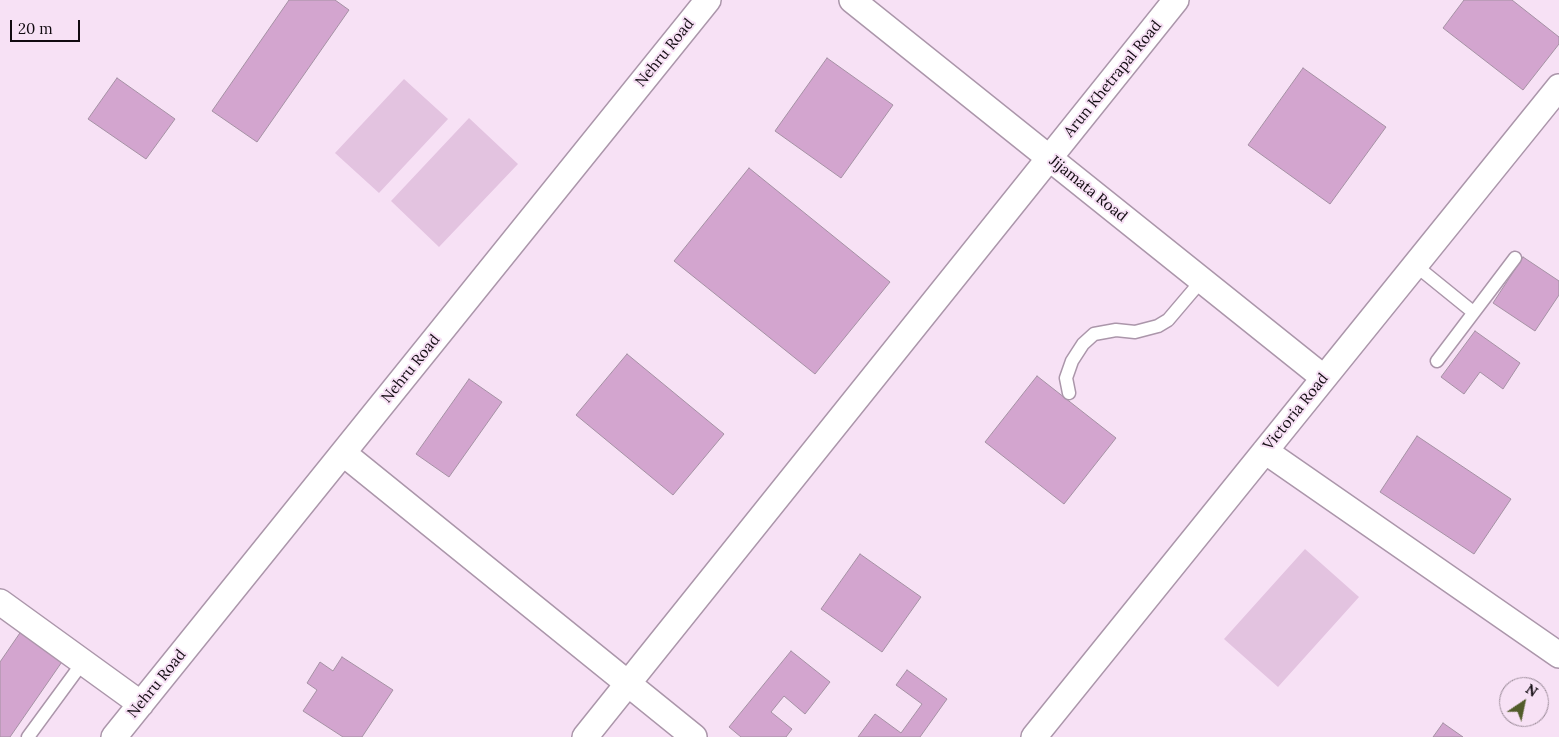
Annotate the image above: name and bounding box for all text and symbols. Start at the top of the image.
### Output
scale bar [12,10,82,42]
street label: Nehru Road [632,15,698,91]
street label: Arun Khetrapal Road [1061,17,1165,141]
text: 20 m [18,19,53,38]
street label: Jijamata Road [1045,152,1131,226]
street label: Nehru Road [378,331,444,407]
street label: Victoria Road [1260,370,1332,454]
street label: Nehru Road [124,646,190,722]
north arrow [1499,677,1549,727]
text: N [1522,680,1541,701]

